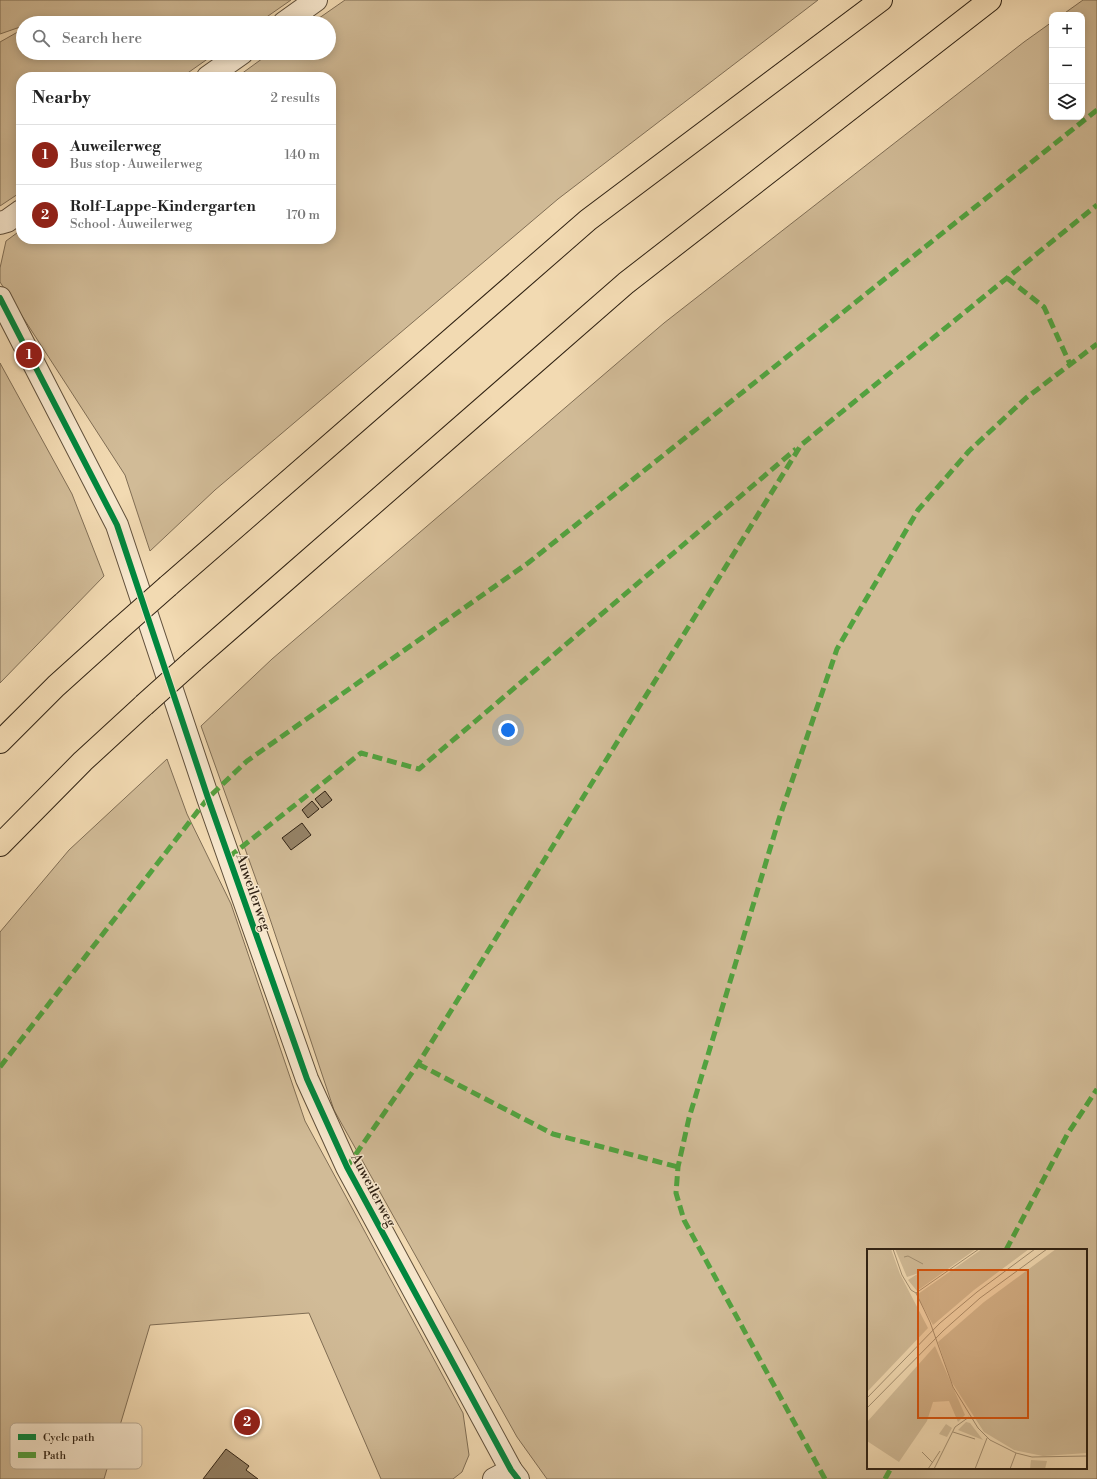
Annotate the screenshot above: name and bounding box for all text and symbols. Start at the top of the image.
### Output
map controls [1049,12,1085,120]
button: + [1049,12,1085,48]
search box [16,16,336,60]
icon: search [30,27,52,49]
text: Search here [62,29,142,48]
button: − [1049,48,1085,84]
button: layers [1049,84,1085,120]
text: Nearby [32,87,91,109]
text: 2 results [271,90,320,106]
text: Auweilerweg [70,137,161,156]
text: 1 [42,147,48,163]
text: 140 m [284,147,320,163]
text: Bus stop · Auweilerweg [70,156,202,172]
text: Rolf-Lappe-Kindergarten [70,197,256,216]
text: 2 [41,207,49,223]
text: 170 m [286,207,320,223]
text: School · Auweilerweg [70,216,192,232]
pin: 1 [16,340,42,370]
your location [498,720,518,740]
street label: Auweilerweg [231,850,275,934]
street label: Auweilerweg [346,1150,400,1231]
inset map [867,1249,1087,1469]
pin: 2 [234,1407,260,1437]
legend [10,1423,142,1469]
text: Cycle path [43,1431,95,1445]
text: Path [43,1449,67,1463]

